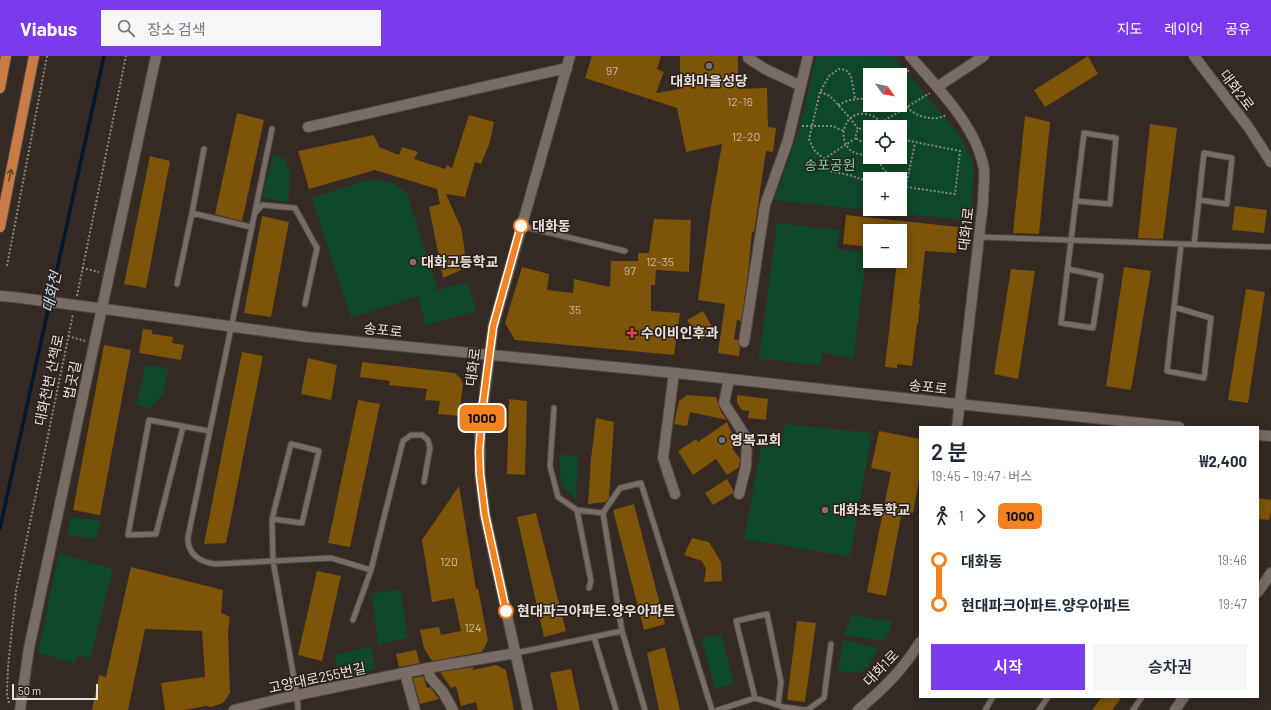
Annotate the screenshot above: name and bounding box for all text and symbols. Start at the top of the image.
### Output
search box [101,10,381,46]
text: Viabus [20,17,77,40]
icon: search [115,17,137,39]
text: 장소 검색 [147,20,206,38]
text: 지도 [1117,20,1143,37]
text: 레이어 [1165,20,1203,37]
text: 공유 [1225,20,1251,37]
marker: 대화마을성당 [704,61,714,71]
house number: 97 [606,63,618,77]
street label: 대화2로 [1217,66,1258,113]
north arrow [863,68,907,112]
map controls [863,68,907,268]
place label: 대화마을성당 [670,72,748,89]
house number: 12-16 [727,94,753,108]
button: locate [863,120,907,164]
house number: 12-20 [732,129,760,143]
park label: 송포공원 [804,156,856,173]
one-way arrow [7,169,15,182]
button: + [863,172,907,216]
street label: 대화1로 [954,206,977,252]
place label: 대화동 [532,217,571,234]
marker: 대화동 [513,218,529,234]
button: − [863,224,907,268]
place label: 대화고등학교 [421,253,498,270]
house number: 12-35 [646,254,674,268]
marker: 대화고등학교 [408,257,418,267]
house number: 97 [624,263,636,277]
water label: 대화천 [38,268,65,314]
house number: 35 [569,302,581,316]
street label: 송포로 [363,319,403,340]
place label: 수이비인후과 [641,324,718,341]
marker: 수이비인후과 [626,327,638,339]
street label: 대화천변 산책로 [31,333,67,427]
street label: 대화로 [462,347,483,387]
street label: 법곳길 [59,359,84,401]
street label: 송포로 [908,376,948,397]
line badge: 1000 [454,405,510,431]
text: 1000 [468,409,496,426]
place label: 영복교회 [730,431,782,448]
marker: 영복교회 [717,435,727,445]
text: 2 분 [931,438,968,464]
text: ₩2,400 [1200,452,1247,470]
text: 19:45 – 19:47 · 버스 [931,468,1032,484]
place label: 대화초등학교 [833,501,910,518]
marker: 대화초등학교 [820,505,830,515]
icon: walk [931,505,953,527]
icon: forward [970,505,992,527]
text: 1000 [1006,507,1034,524]
text: 1 [959,508,964,524]
text: 대화동 [961,552,1002,570]
text: 19:46 [1217,552,1247,568]
house number: 120 [440,554,458,568]
text: 현대파크아파트.양우아파트 [961,596,1131,614]
text: 19:47 [1218,596,1247,612]
place label: 현대파크아파트.양우아파트 [517,602,675,619]
marker: 현대파크아파트.양우아파트 [498,603,514,619]
house number: 124 [464,620,482,634]
button: 시작 [931,644,1085,690]
button: 승차권 [1093,644,1247,690]
street label: 대화1로 [859,646,902,689]
street label: 고양대로255번길 [267,659,367,696]
scale bar [12,682,98,701]
text: 50 m [18,684,41,697]

